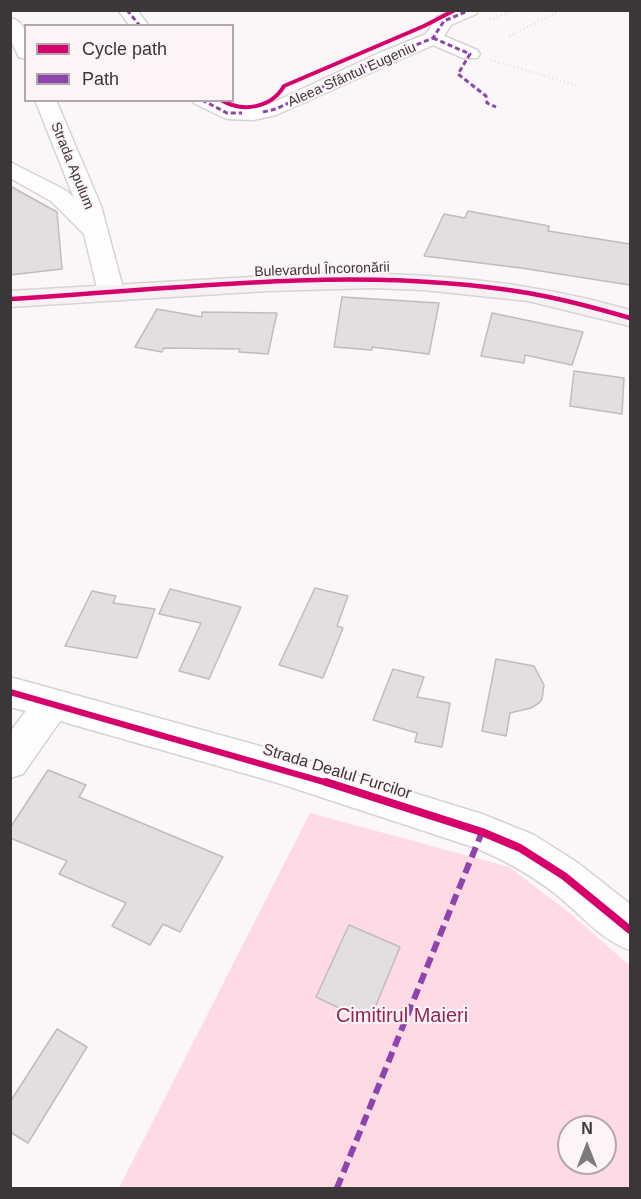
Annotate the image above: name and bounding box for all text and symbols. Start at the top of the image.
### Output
legend [24,24,234,102]
text: Cycle path [82,39,167,59]
street label: Aleea Sfântul Eugeniu [285,39,419,111]
text: Path [82,69,119,89]
street label: Strada Apulum [47,120,97,212]
street label: Bulevardul Încoronării [254,259,390,281]
street label: Strada Dealul Furcilor [260,740,414,804]
park label: Cimitirul Maieri [336,1004,468,1028]
north arrow [557,1115,617,1175]
text: N [581,1120,593,1137]

